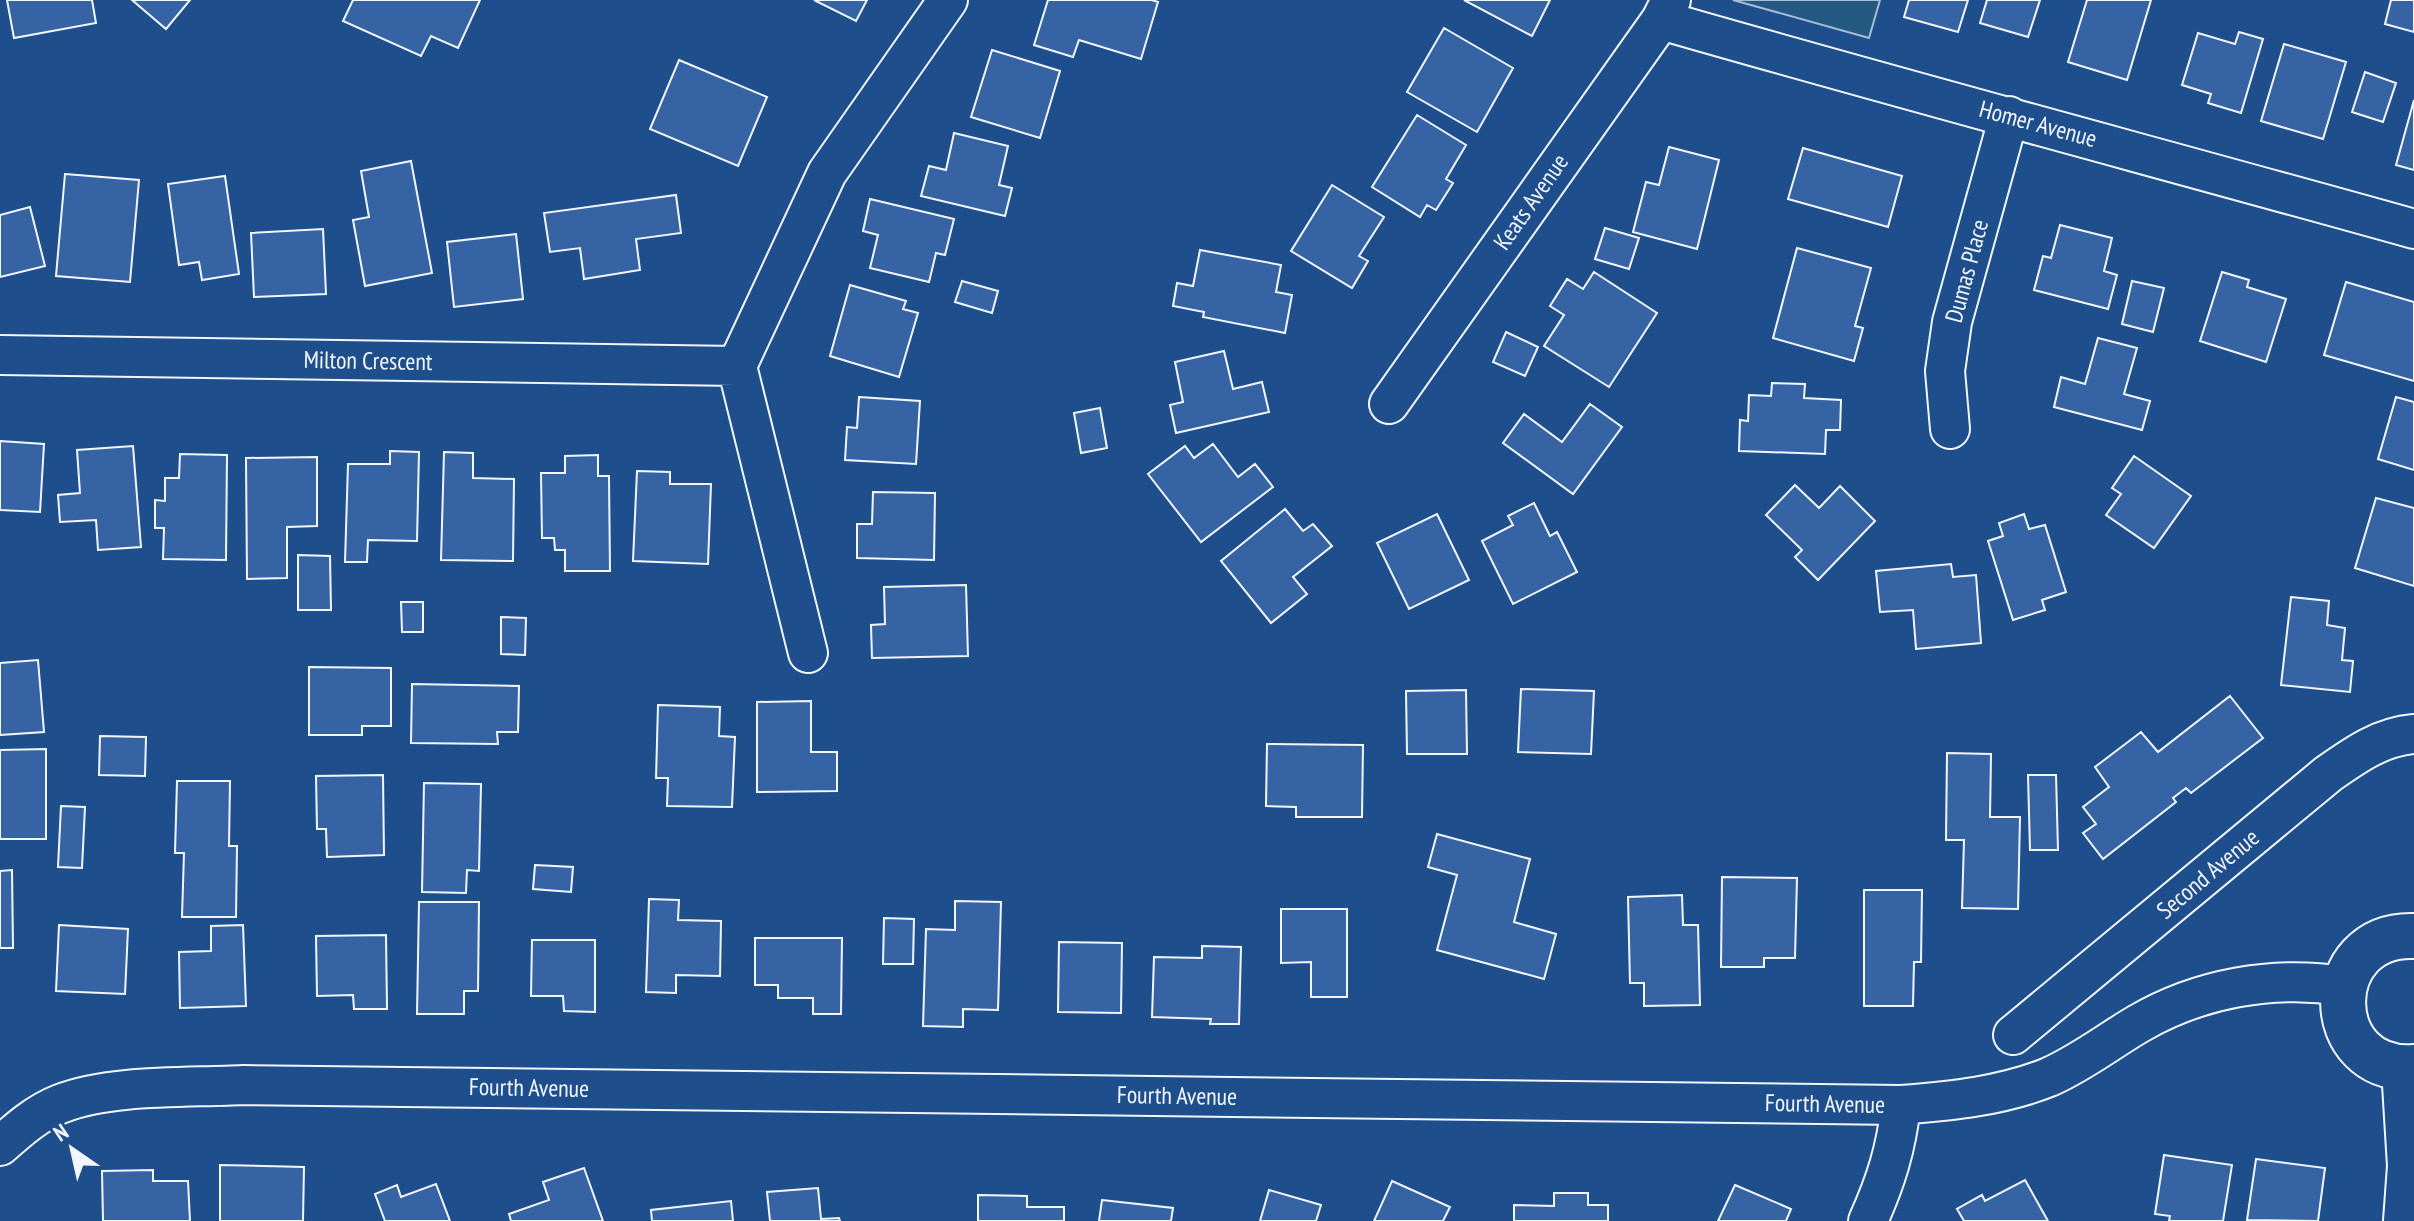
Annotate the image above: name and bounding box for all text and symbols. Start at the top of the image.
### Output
street label: Homer Avenue [1976,93,2100,154]
street label: Keats Avenue [1486,148,1575,256]
street label: Dumas Place [1938,216,1995,326]
street label: Milton Crescent [303,344,433,377]
street label: Second Avenue [2150,822,2265,926]
street label: Fourth Avenue [469,1071,589,1104]
street label: Fourth Avenue [1117,1079,1237,1112]
street label: Fourth Avenue [1765,1087,1885,1120]
north arrow [32,1109,112,1189]
text: N [48,1117,74,1147]

